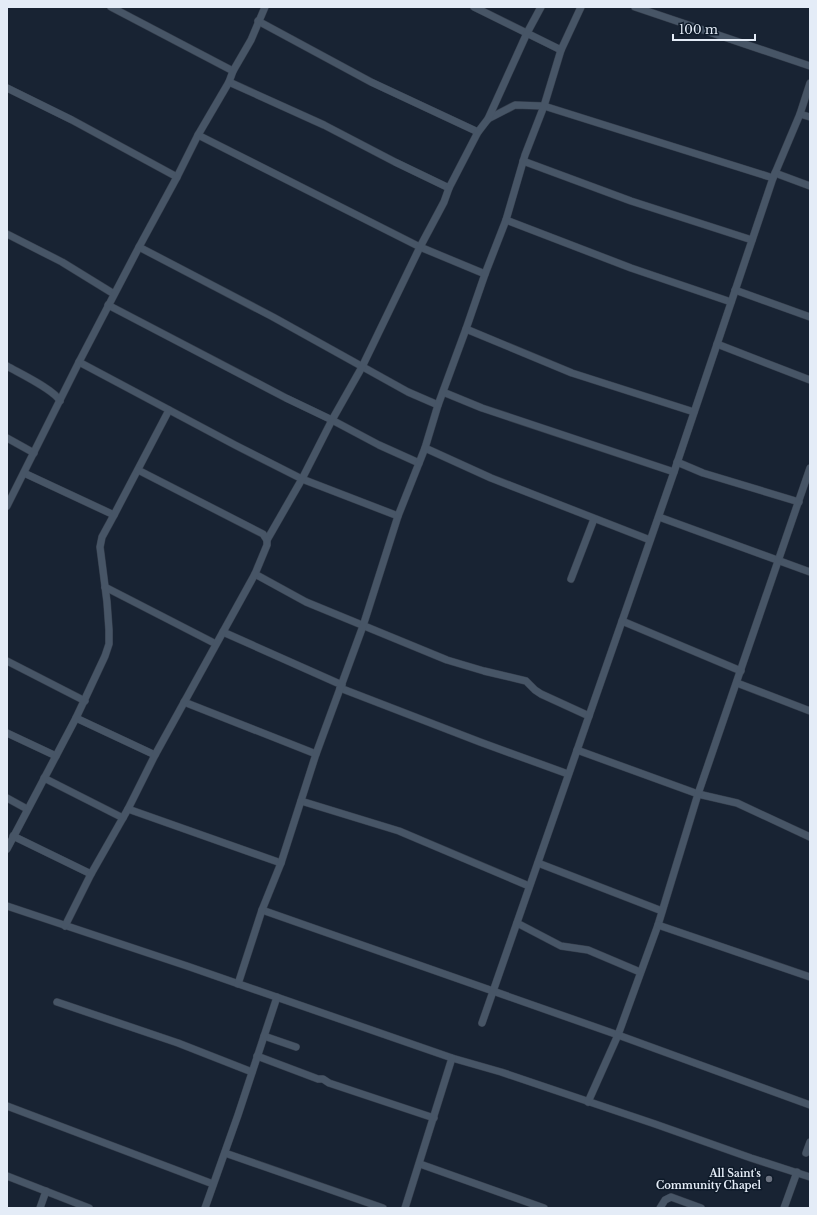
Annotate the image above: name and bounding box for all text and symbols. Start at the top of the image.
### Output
scale bar [673,16,755,42]
text: 100 m [679,22,718,37]
place label: All Saint's Community Chapel [656,1167,761,1192]
marker: All Saint's Community Chapel [764,1174,774,1184]

